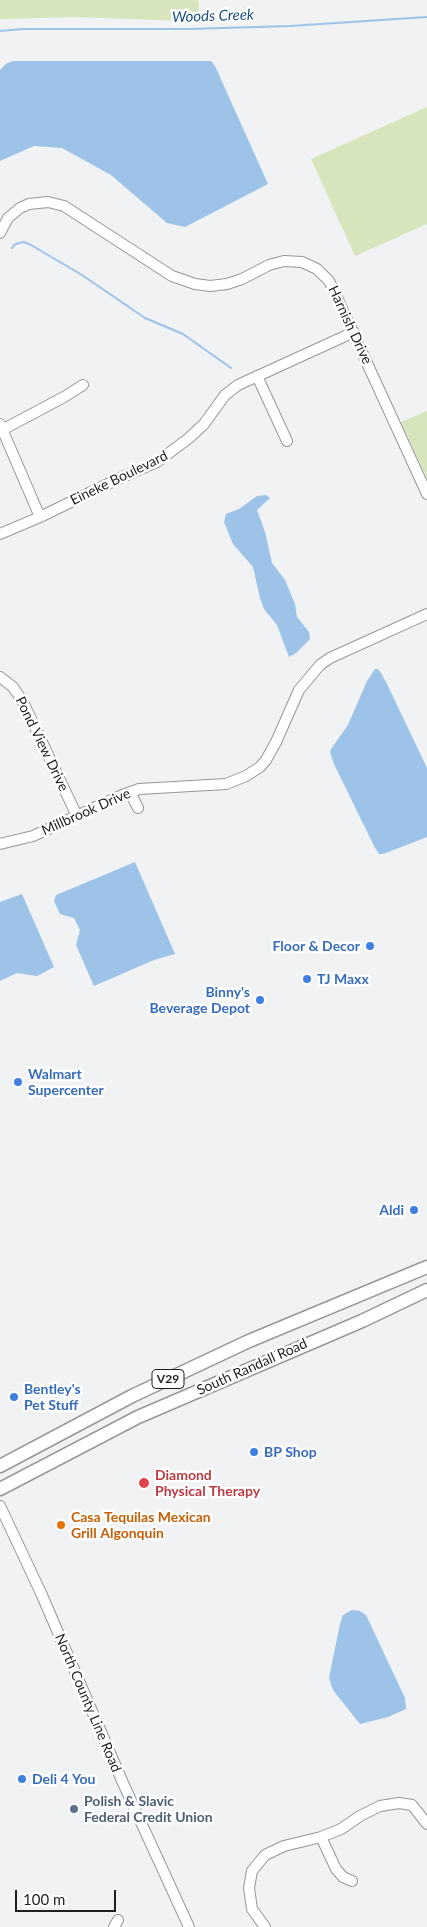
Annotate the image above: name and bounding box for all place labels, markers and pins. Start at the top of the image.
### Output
place label: Floor & Decor [273,938,360,954]
marker: Floor & Decor [364,940,376,952]
place label: TJ Maxx [317,971,369,987]
marker: TJ Maxx [301,973,313,985]
place label: Binny's Beverage Depot [149,984,250,1016]
marker: Binny's Beverage Depot [254,994,266,1006]
place label: Walmart Supercenter [28,1066,104,1098]
marker: Walmart Supercenter [12,1076,24,1088]
place label: Aldi [379,1202,404,1218]
marker: Aldi [408,1204,420,1216]
place label: Bentley's Pet Stuff [24,1381,81,1414]
marker: Bentley's Pet Stuff [8,1391,20,1403]
place label: BP Shop [264,1444,317,1460]
marker: BP Shop [248,1446,260,1458]
place label: Diamond Physical Therapy [155,1467,260,1500]
marker: Diamond Physical Therapy [137,1476,151,1490]
place label: Casa Tequilas Mexican Grill Algonquin [71,1509,211,1541]
marker: Casa Tequilas Mexican Grill Algonquin [55,1519,67,1531]
place label: Deli 4 You [32,1771,95,1787]
marker: Deli 4 You [16,1773,28,1785]
place label: Polish & Slavic Federal Credit Union [84,1793,213,1825]
marker: Polish & Slavic Federal Credit Union [68,1803,80,1815]

